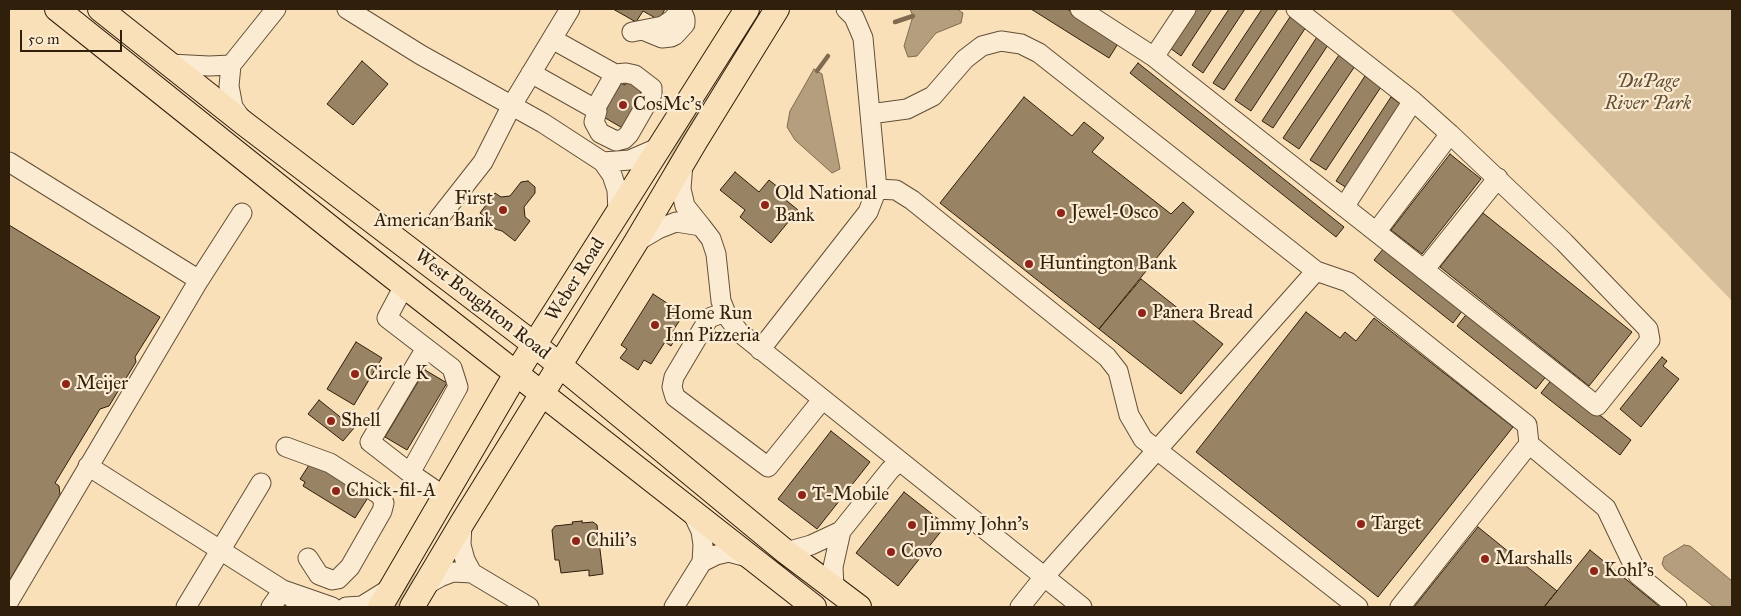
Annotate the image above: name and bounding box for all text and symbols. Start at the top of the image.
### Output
scale bar [22,20,125,52]
text: 50 m [28,30,60,48]
park label: DuPage River Park [1605,71,1691,115]
place label: CosMc's [633,94,702,116]
marker: CosMc's [617,99,629,111]
place label: Old National Bank [775,183,877,227]
place label: First American Bank [374,188,493,232]
marker: Old National Bank [759,199,771,211]
place label: Jewel-Osco [1071,202,1159,224]
marker: First American Bank [497,204,509,216]
marker: Jewel-Osco [1055,207,1067,219]
street label: Weber Road [541,234,611,326]
street label: West Boughton Road [410,245,554,365]
place label: Huntington Bank [1039,253,1177,275]
marker: Huntington Bank [1023,258,1035,270]
place label: Panera Bread [1152,302,1253,324]
place label: Home Run Inn Pizzeria [665,303,760,347]
marker: Panera Bread [1136,307,1148,319]
marker: Home Run Inn Pizzeria [649,319,661,331]
place label: Circle K [365,363,429,385]
marker: Circle K [349,368,361,380]
place label: Meijer [76,373,128,395]
marker: Meijer [60,378,72,390]
place label: Shell [341,410,381,432]
marker: Shell [325,415,337,427]
place label: Chick-fil-A [346,480,436,502]
place label: T-Mobile [812,484,889,506]
marker: Chick-fil-A [330,485,342,497]
marker: T-Mobile [796,489,808,501]
place label: Target [1371,513,1422,535]
place label: Jimmy John's [922,514,1029,536]
marker: Target [1355,518,1367,530]
marker: Jimmy John's [906,519,918,531]
place label: Chili's [586,530,637,552]
marker: Chili's [570,535,582,547]
place label: Covo [901,541,942,563]
marker: Covo [885,546,897,558]
place label: Marshalls [1495,548,1572,570]
marker: Marshalls [1479,553,1491,565]
place label: Kohl's [1604,560,1654,582]
marker: Kohl's [1588,565,1600,577]

